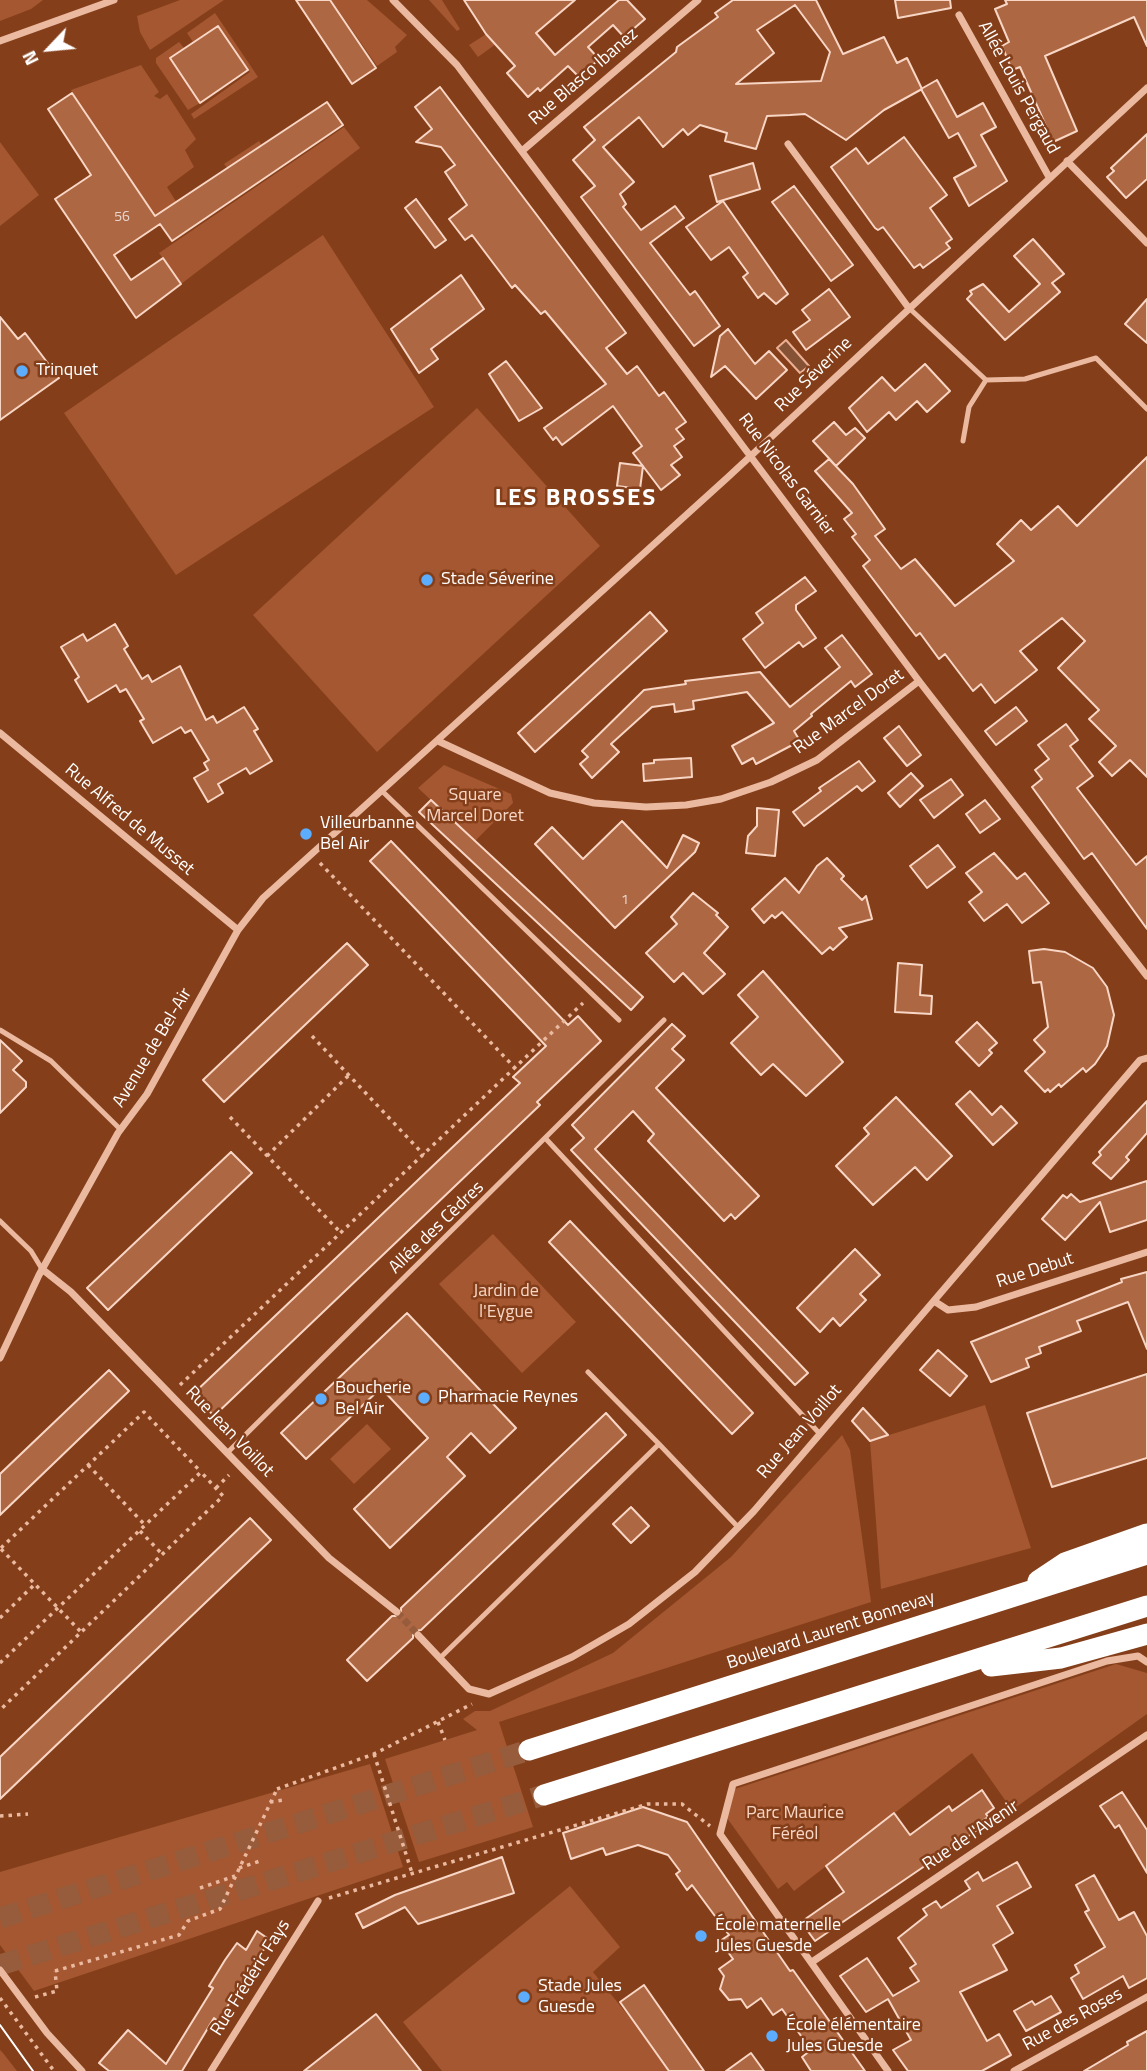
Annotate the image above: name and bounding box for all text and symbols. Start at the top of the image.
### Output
north arrow [14,14,84,84]
street label: Allée Louis Pergaud [973,18,1063,158]
street label: Rue Blasco Ibanez [525,24,643,130]
text: N [14,46,46,71]
house number: 56 [114,210,130,226]
street label: Rue Séverine [771,333,857,417]
place label: Trinquet [36,360,98,382]
marker: Trinquet [14,363,30,379]
street label: Rue Nicolas Garnier [733,409,839,541]
district label: LES BROSSES [496,485,656,513]
place label: Stade Séverine [441,569,554,591]
marker: Stade Séverine [419,572,435,588]
street label: Rue Marcel Doret [790,665,908,759]
street label: Rue Alfred de Musset [60,760,198,880]
park label: Square Marcel Doret [426,785,524,828]
place label: Villeurbanne Bel Air [320,813,415,856]
marker: Villeurbanne Bel Air [298,826,314,842]
house number: 1 [621,893,629,909]
street label: Avenue de Bel-Air [109,984,197,1112]
street label: Allée des Cèdres [385,1177,489,1279]
street label: Rue Debut [994,1248,1076,1294]
park label: Jardin de l'Eygue [473,1281,539,1324]
place label: Boucherie Bel Air [335,1378,411,1420]
street label: Rue Jean Voillot [753,1380,847,1484]
street label: Rue Jean Voillot [180,1382,278,1482]
place label: Pharmacie Reynes [438,1387,578,1409]
marker: Pharmacie Reynes [416,1390,432,1406]
marker: Boucherie Bel Air [313,1391,329,1407]
street label: Boulevard Laurent Bonnevay [724,1587,938,1675]
street label: Rue de l'Avenir [919,1796,1023,1876]
park label: Parc Maurice Féréol [746,1803,844,1846]
place label: École maternelle Jules Guesde [715,1915,841,1958]
street label: Rue Frédéric Fays [207,1916,295,2040]
marker: École maternelle Jules Guesde [693,1928,709,1944]
place label: Stade Jules Guesde [538,1976,622,2018]
street label: Rue des Roses [1019,1984,1127,2056]
marker: Stade Jules Guesde [516,1989,532,2005]
place label: École élémentaire Jules Guesde [786,2015,921,2058]
marker: École élémentaire Jules Guesde [764,2028,780,2044]

